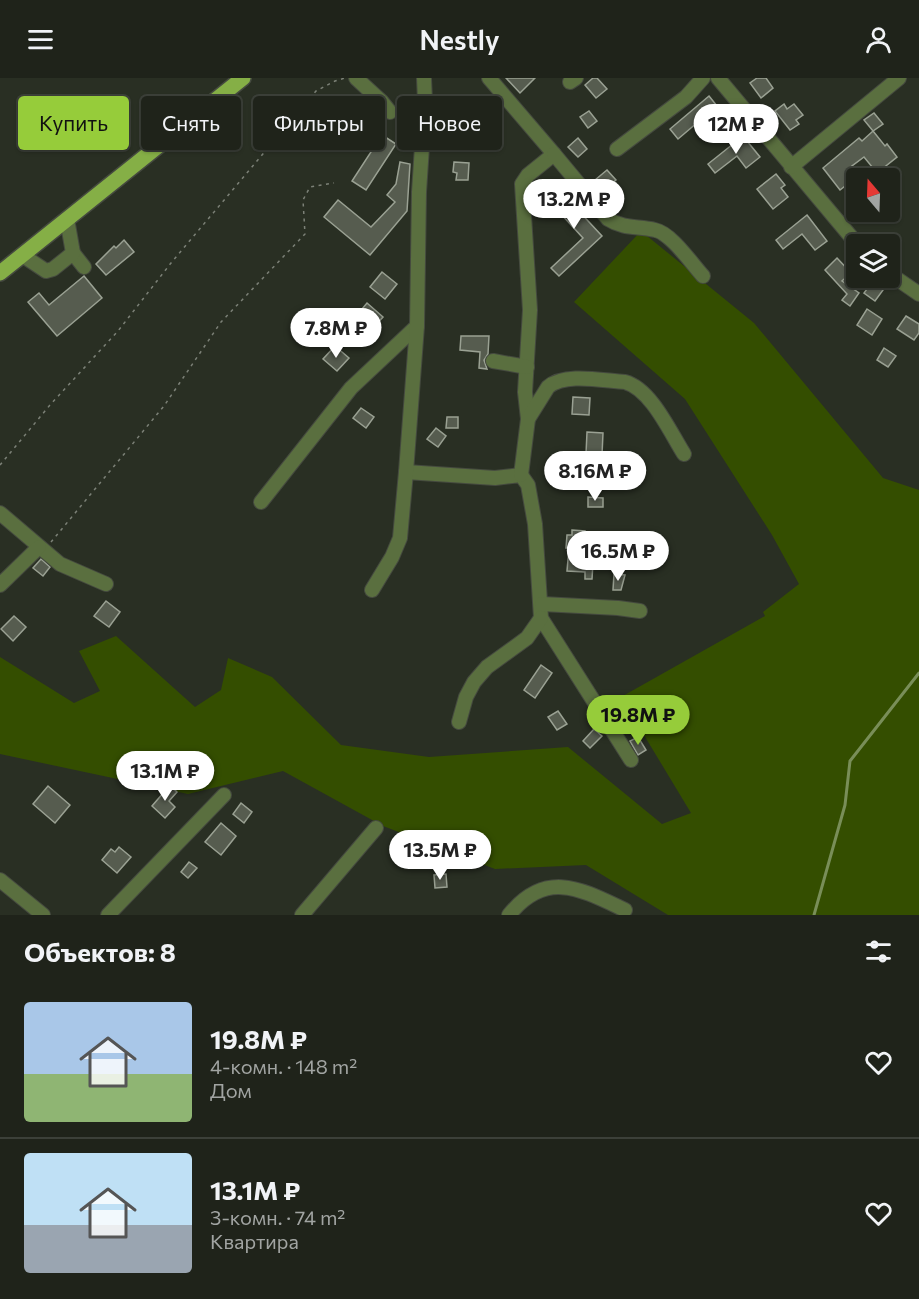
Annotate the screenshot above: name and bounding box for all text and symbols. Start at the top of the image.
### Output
icon: menu [24,23,57,56]
text: Nestly [420,23,499,56]
icon: person [862,23,895,56]
chip: Купить [18,96,129,150]
chip: Снять [141,96,241,150]
chip: Фильтры [253,96,385,150]
chip: Новое [397,96,502,150]
pin: 12M ₽ [694,104,778,155]
text: 12M ₽ [708,111,764,135]
north arrow [846,168,900,222]
map controls [846,168,900,288]
pin: 13.2M ₽ [519,179,629,230]
text: 13.2M ₽ [537,186,611,210]
button: layers [846,234,900,288]
pin: 7.8M ₽ [287,308,385,359]
text: 7.8M ₽ [304,315,368,339]
pin: 8.16M ₽ [540,451,650,502]
text: 8.16M ₽ [558,458,632,482]
pin: 16.5M ₽ [563,531,673,582]
text: 16.5M ₽ [581,538,655,562]
pin: 19.8M ₽ [583,695,693,746]
text: 19.8M ₽ [601,702,675,726]
pin: 13.1M ₽ [110,751,220,802]
text: 13.1M ₽ [130,758,200,782]
pin: 13.5M ₽ [385,830,495,881]
text: 13.5M ₽ [403,837,477,861]
icon: filters [862,935,895,968]
text: Объектов: 8 [24,936,176,967]
text: 19.8M ₽ [210,1023,307,1054]
icon: home [72,1026,144,1098]
icon: heart [862,1046,895,1079]
text: 4-комн. · 148 m² [210,1054,357,1078]
text: Дом [210,1078,252,1102]
text: 13.1M ₽ [210,1174,300,1205]
icon: home [72,1177,144,1249]
icon: heart [862,1197,895,1230]
text: 3-комн. · 74 m² [210,1205,345,1229]
text: Квартира [210,1229,299,1253]

